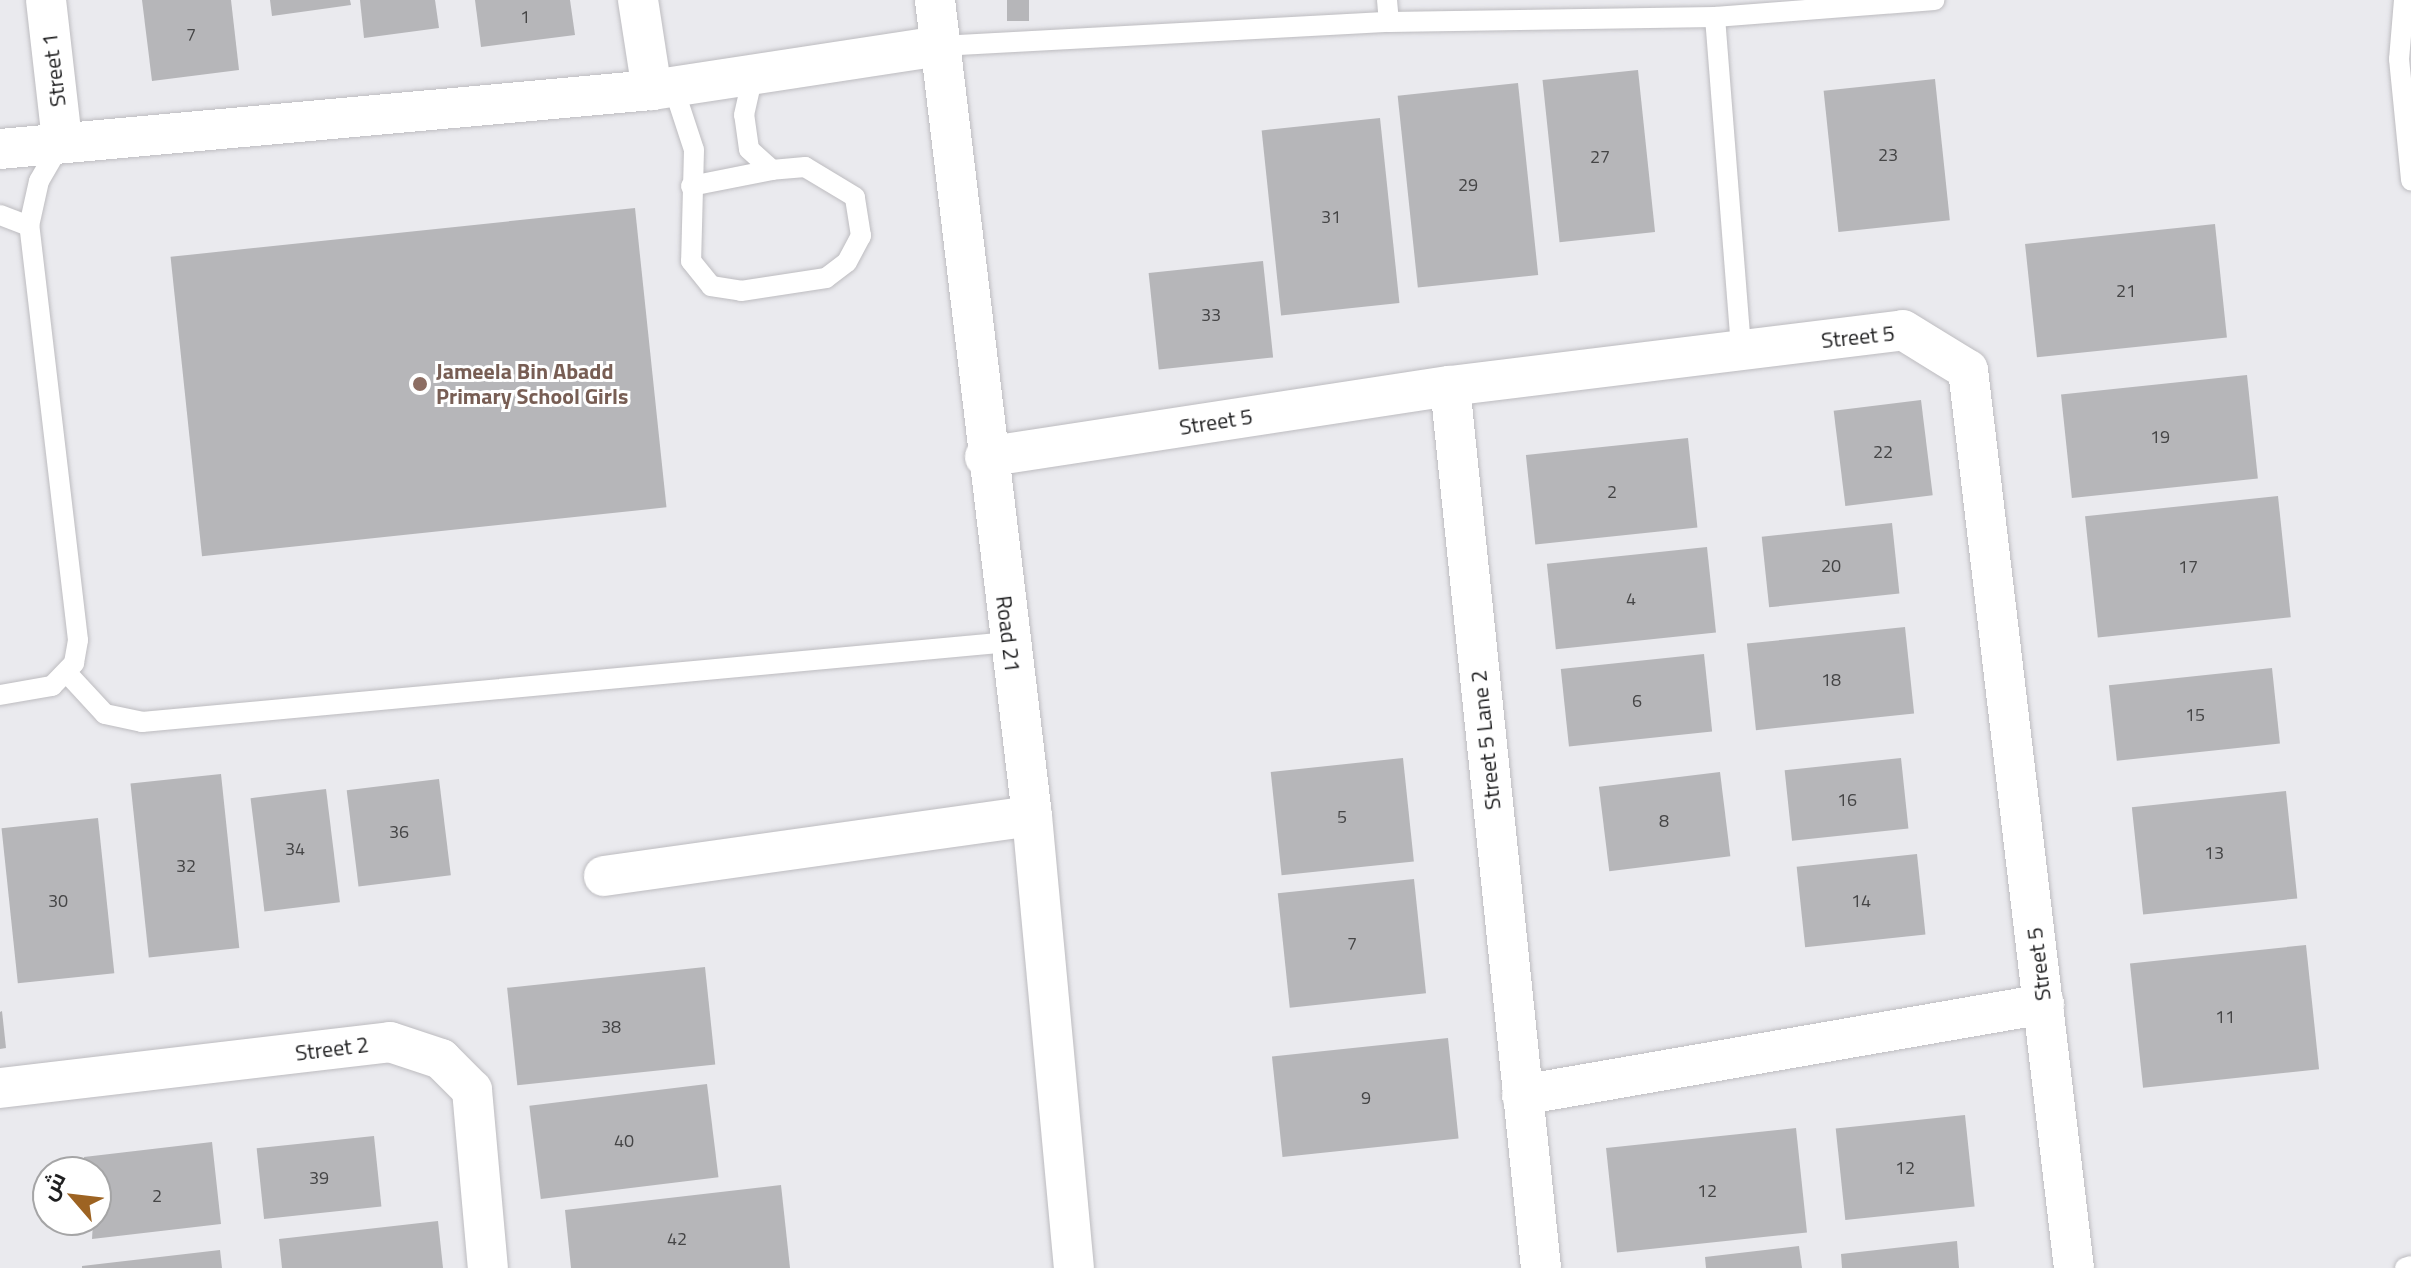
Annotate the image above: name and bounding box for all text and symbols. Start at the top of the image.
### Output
house number: 1 [520,6,530,28]
house number: 7 [186,24,196,46]
street label: Street 1 [36,32,72,108]
house number: 23 [1878,144,1898,166]
house number: 27 [1590,146,1610,168]
house number: 29 [1458,174,1478,196]
house number: 31 [1321,206,1341,228]
house number: 21 [2116,280,2136,302]
house number: 33 [1201,304,1221,326]
street label: Street 5 [1820,320,1896,354]
place label: Jameela Bin Abadd Primary School Girls [436,358,628,410]
marker: Jameela Bin Abadd Primary School Girls [411,375,429,393]
street label: Street 5 [1177,403,1255,441]
house number: 19 [2150,426,2170,448]
house number: 22 [1873,441,1893,463]
house number: 2 [1607,481,1617,503]
house number: 20 [1821,555,1841,577]
house number: 17 [2178,556,2198,578]
house number: 4 [1626,588,1636,610]
street label: Road 21 [990,594,1026,674]
street label: Street 5 Lane 2 [1466,669,1506,811]
house number: 18 [1821,669,1841,691]
house number: 6 [1632,690,1642,712]
house number: 15 [2185,704,2205,726]
house number: 16 [1837,789,1857,811]
house number: 5 [1337,806,1347,828]
house number: 8 [1659,810,1669,832]
house number: 36 [389,821,409,843]
house number: 34 [285,838,305,860]
house number: 13 [2204,842,2224,864]
house number: 32 [176,855,196,877]
house number: 30 [48,890,68,912]
house number: 14 [1851,890,1871,912]
street label: Street 5 [2021,926,2057,1002]
house number: 7 [1347,933,1357,955]
house number: 11 [2215,1006,2235,1028]
house number: 38 [601,1016,621,1038]
street label: Street 2 [294,1031,370,1067]
house number: 9 [1361,1087,1371,1109]
house number: 40 [614,1130,634,1152]
north arrow [32,1156,112,1236]
house number: 12 [1895,1157,1915,1179]
text: ش [31,1165,74,1206]
house number: 39 [309,1167,329,1189]
house number: 12 [1697,1180,1717,1202]
house number: 2 [152,1185,162,1207]
house number: 42 [667,1228,687,1250]

